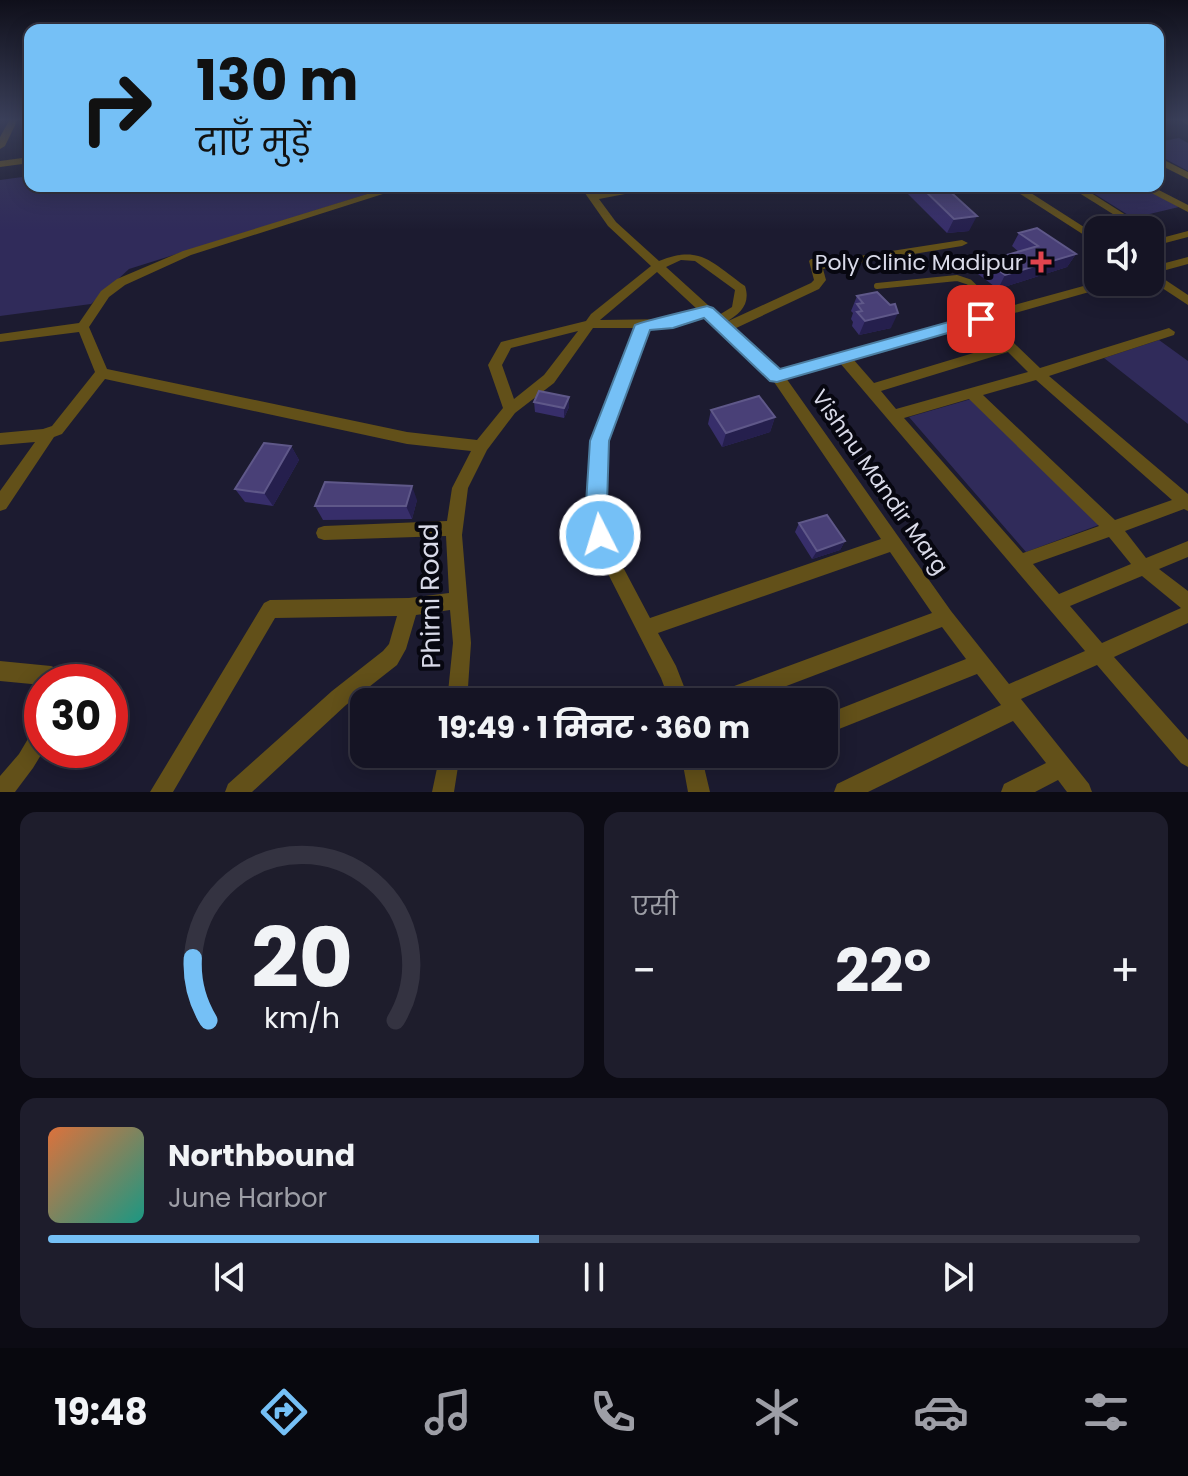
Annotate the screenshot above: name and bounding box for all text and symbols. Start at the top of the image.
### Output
text: 130 m [196,41,359,120]
icon: right [64,56,168,160]
text: दाएँ मुड़ें [196,117,311,168]
map controls [1084,216,1164,296]
button: sound [1084,216,1164,296]
place label: Poly Clinic Madipur [815,247,1023,278]
marker: Poly Clinic Madipur [1030,251,1052,273]
pin [947,285,1015,353]
icon: arrive [959,297,1003,341]
street label: Vishnu Mandir Marg [804,383,956,581]
position arrow [558,493,642,577]
street label: Phirni Road [411,523,449,669]
speed limit sign: 30 [24,664,128,768]
text: 19:49 · 1 मिनट · 360 m [438,706,750,749]
text: एसी [632,888,678,924]
text: 20 [251,900,353,1016]
text: 22° [835,929,931,1013]
text: − [632,940,656,1001]
text: + [1110,940,1140,1001]
text: km/h [264,998,340,1038]
text: Northbound [168,1134,355,1177]
text: June Harbor [168,1180,327,1216]
icon: previous [208,1255,252,1299]
icon: pause [572,1255,616,1299]
icon: next [936,1255,980,1299]
icon: directions [256,1384,312,1440]
icon: music [420,1384,476,1440]
icon: phone [585,1384,641,1440]
icon: climate [749,1384,805,1440]
icon: car [913,1384,969,1440]
icon: filters [1078,1384,1134,1440]
text: 19:48 [54,1387,148,1438]

